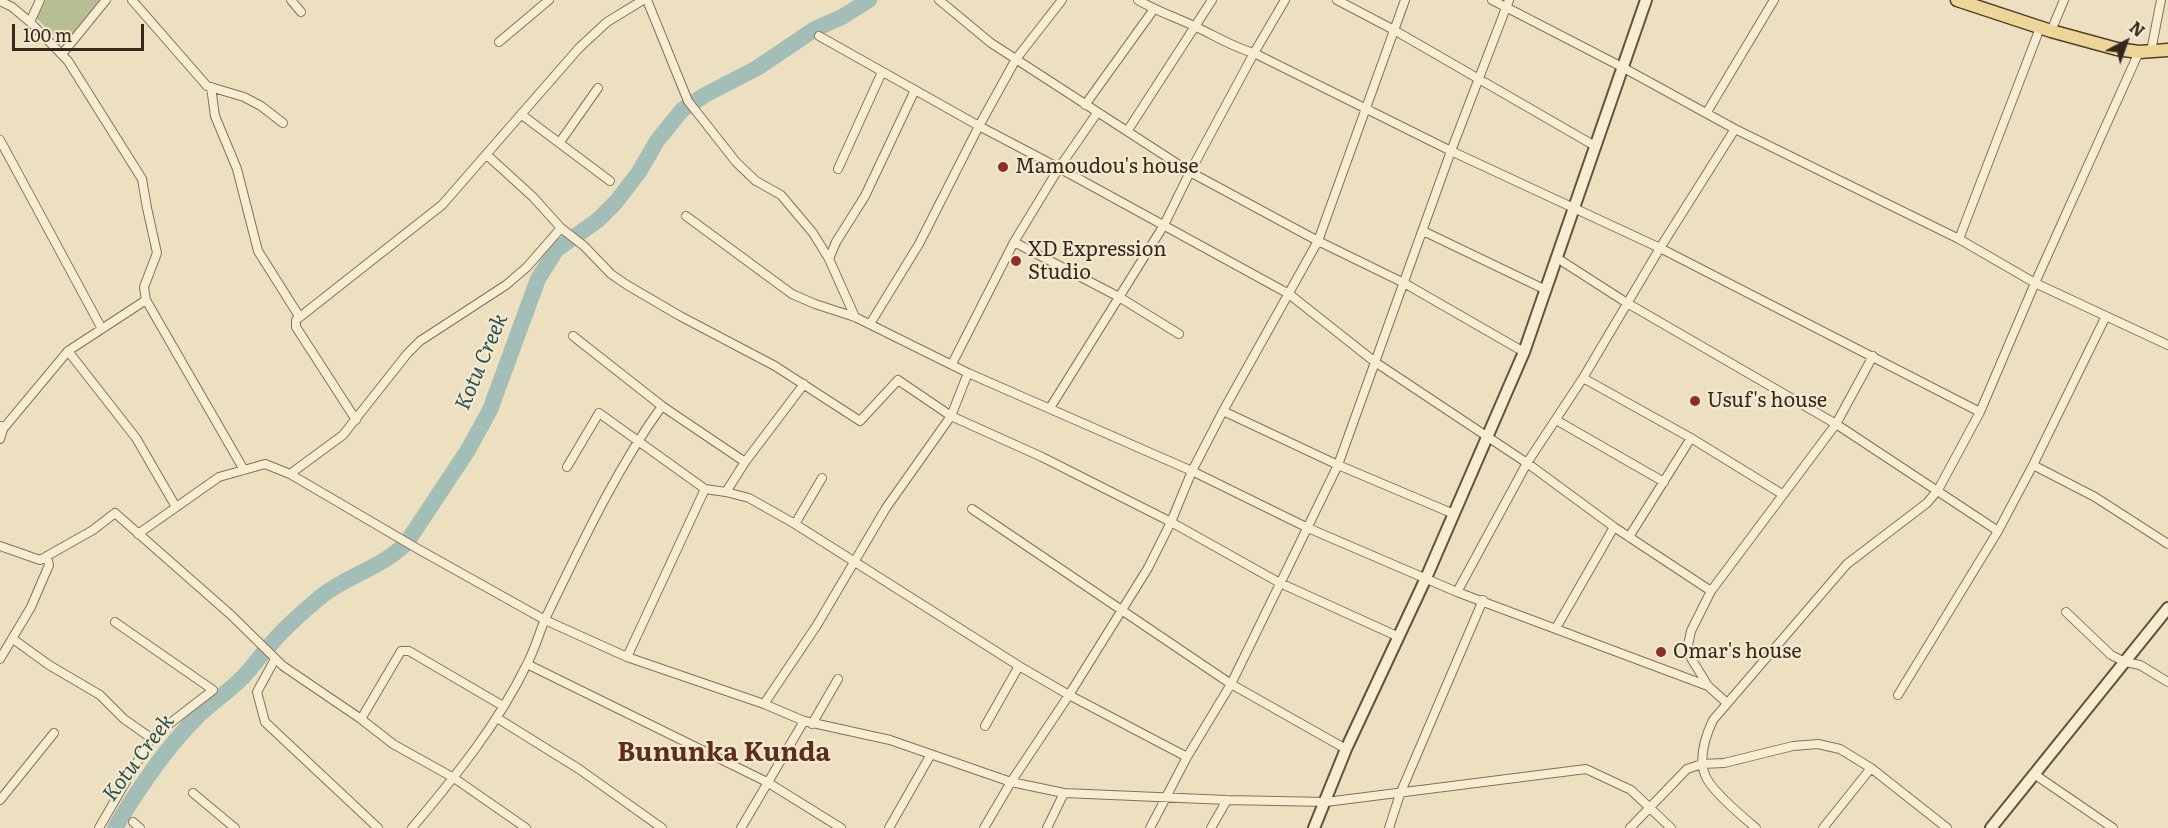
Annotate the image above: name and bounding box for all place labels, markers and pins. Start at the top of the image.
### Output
place label: Mamoudou's house [1015,155,1199,179]
marker: Mamoudou's house [996,160,1010,174]
place label: XD Expression Studio [1028,238,1166,285]
marker: XD Expression Studio [1009,254,1023,268]
place label: Usuf's house [1707,389,1827,413]
marker: Usuf's house [1688,394,1702,408]
place label: Omar's house [1673,640,1802,664]
marker: Omar's house [1654,645,1668,659]

